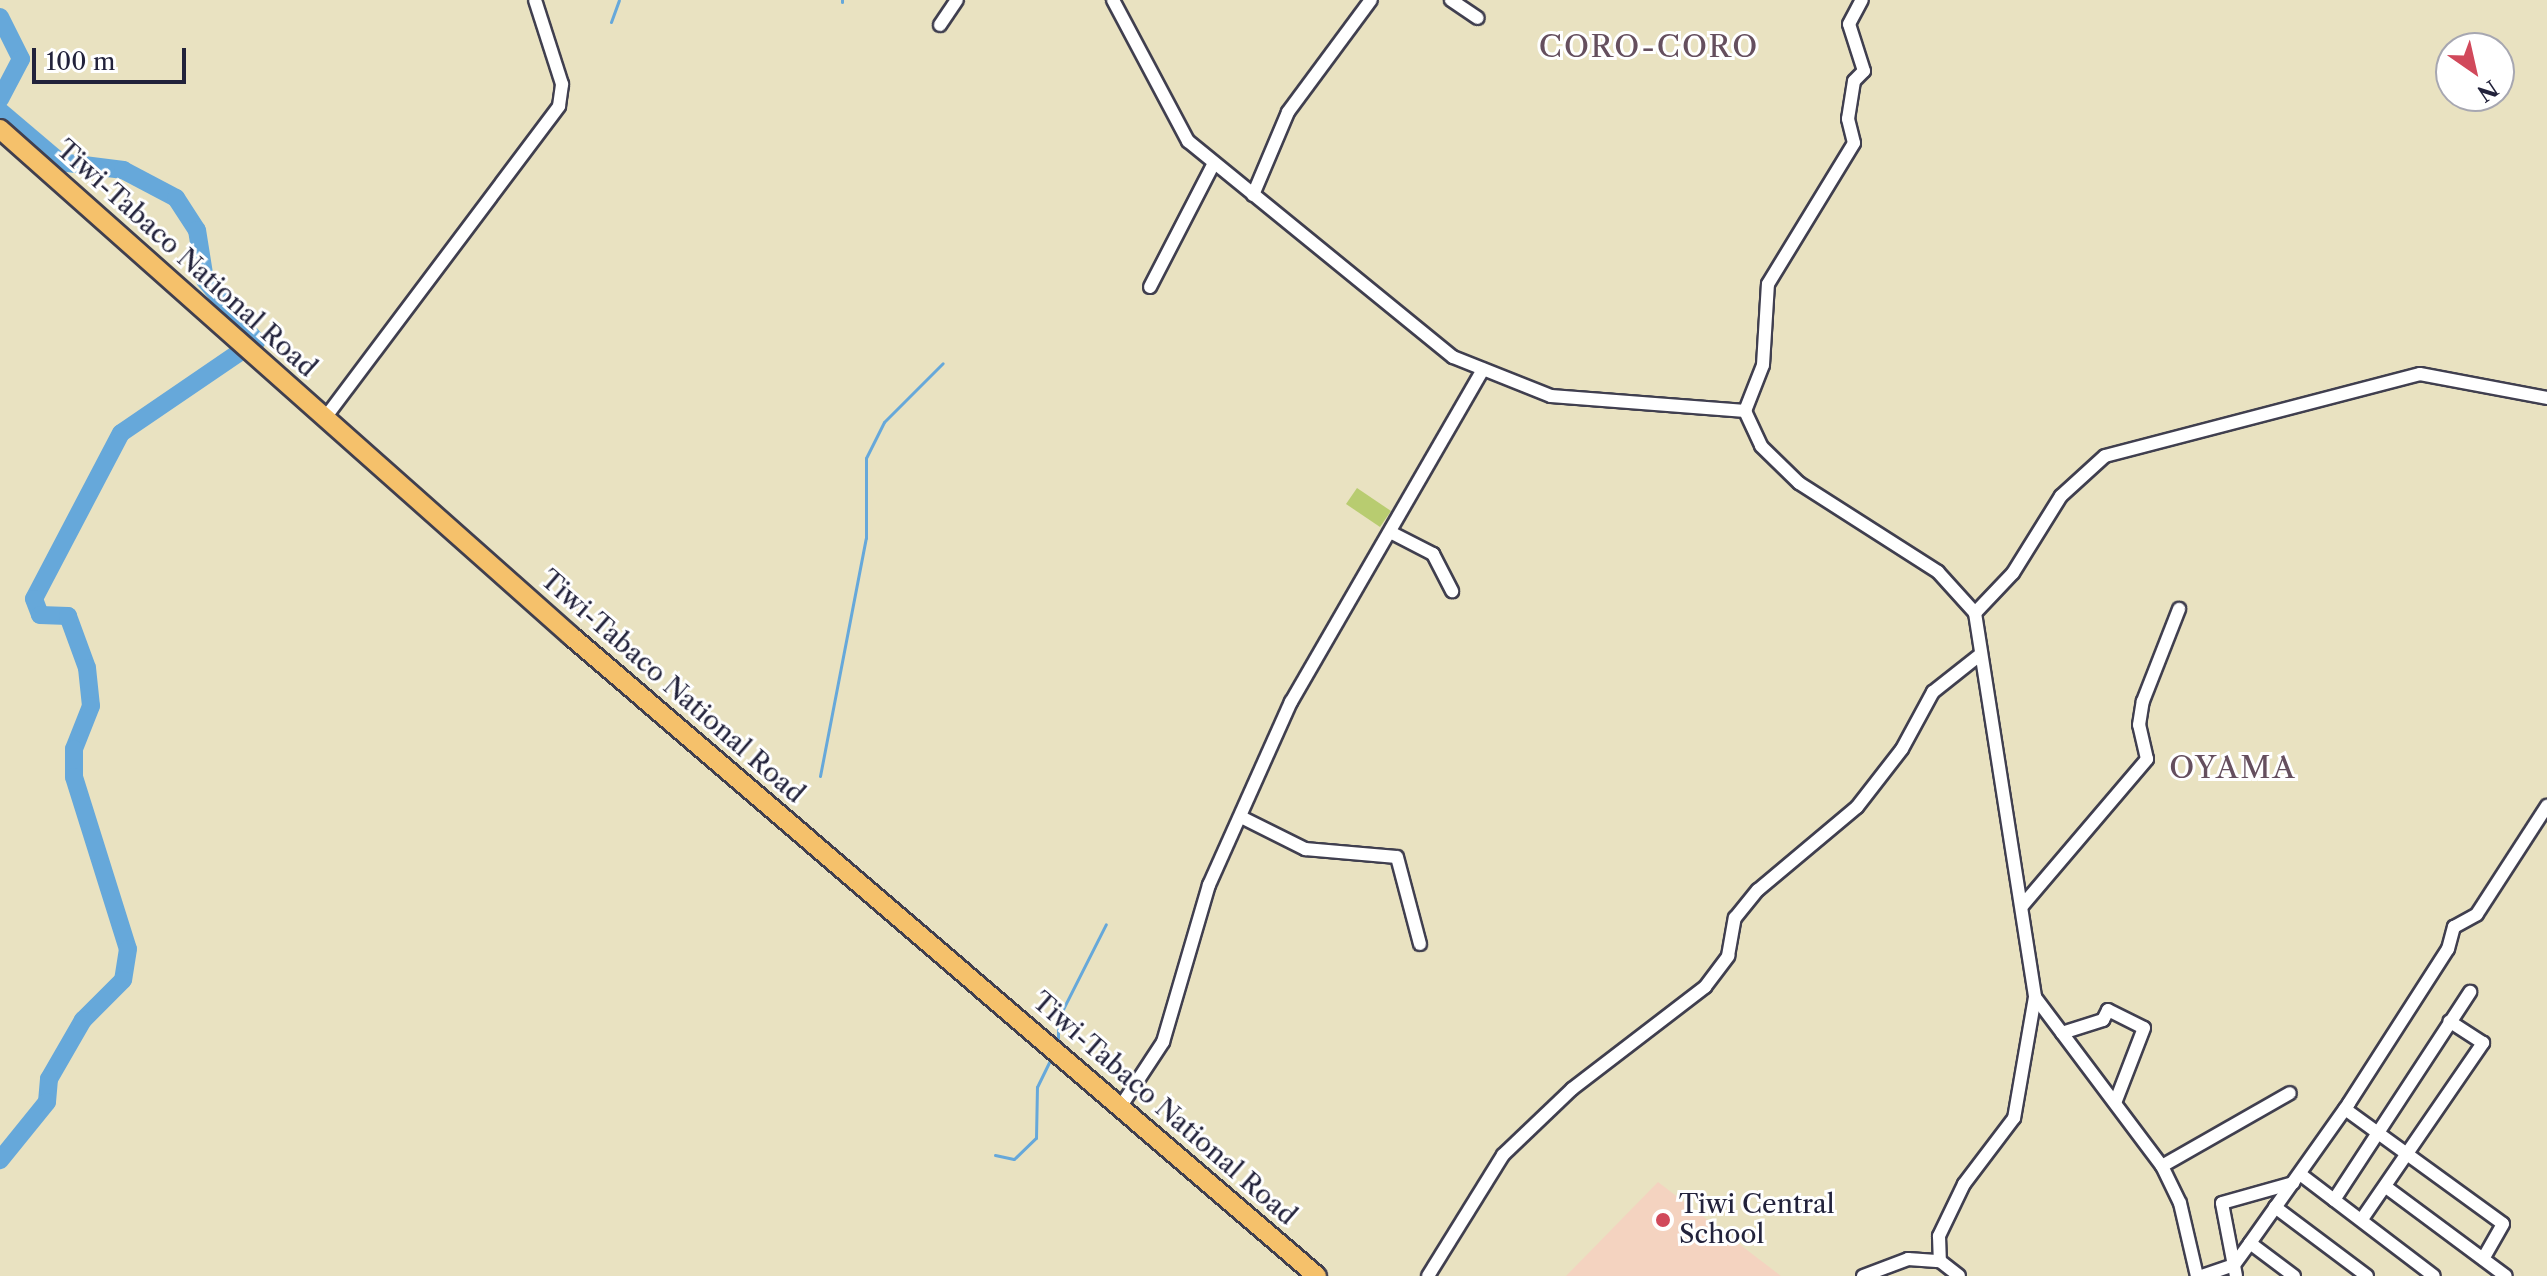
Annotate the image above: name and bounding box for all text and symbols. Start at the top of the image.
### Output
district label: CORO-CORO [1539,29,1759,65]
scale bar [36,32,190,82]
north arrow [2435,32,2515,112]
text: 100 m [46,47,115,76]
text: N [2472,74,2503,107]
street label: Tiwi-Tabaco National Road [50,134,322,384]
street label: Tiwi-Tabaco National Road [534,564,810,810]
district label: OYAMA [2169,750,2297,786]
street label: Tiwi-Tabaco National Road [1026,986,1302,1232]
place label: Tiwi Central School [1679,1189,1834,1250]
marker: Tiwi Central School [1654,1211,1672,1229]

